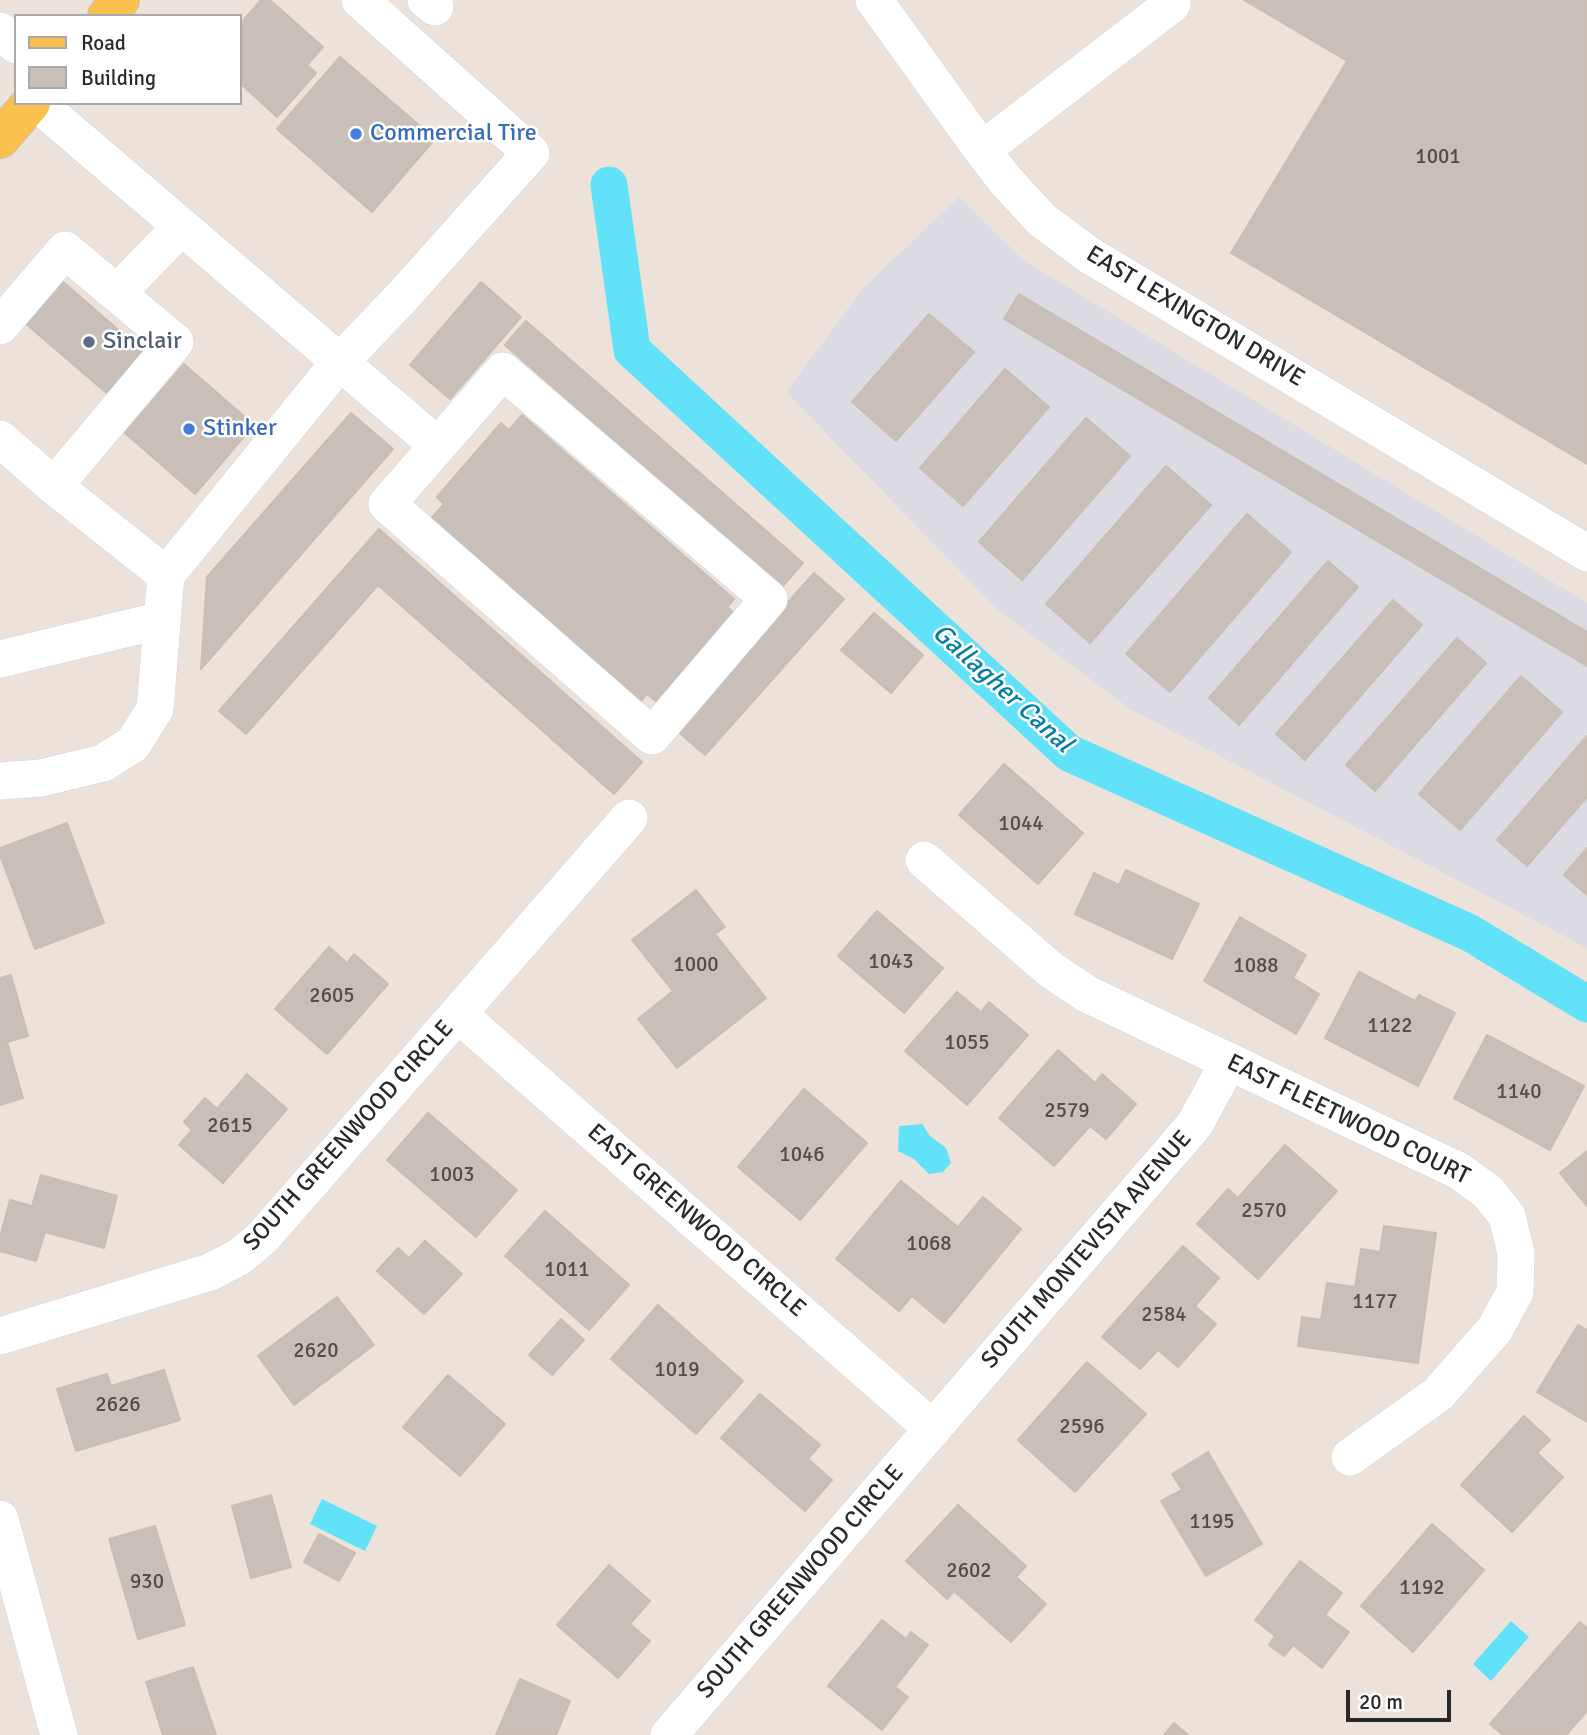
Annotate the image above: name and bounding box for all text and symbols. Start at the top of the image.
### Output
legend [14,14,242,105]
text: Road [81,30,126,56]
text: Building [81,65,156,91]
place label: Commercial Tire [370,120,537,148]
marker: Commercial Tire [348,126,364,142]
house number: 1001 [1415,144,1461,170]
street label: EAST LEXINGTON DRIVE [1081,240,1309,394]
place label: Sinclair [103,328,182,356]
marker: Sinclair [81,334,97,350]
place label: Stinker [203,415,277,443]
marker: Stinker [181,421,197,437]
water label: Gallagher Canal [925,618,1079,760]
house number: 1044 [998,811,1044,837]
house number: 1043 [868,949,914,975]
house number: 1000 [673,952,719,978]
house number: 1088 [1233,953,1279,979]
house number: 2605 [309,983,355,1009]
house number: 1122 [1367,1013,1413,1039]
street label: SOUTH GREENWOOD CIRCLE [238,1015,460,1257]
house number: 1055 [944,1030,990,1056]
street label: EAST FLEETWOOD COURT [1222,1049,1474,1191]
house number: 1140 [1496,1079,1542,1105]
house number: 2579 [1044,1098,1090,1124]
house number: 2615 [207,1113,253,1139]
street label: EAST GREENWOOD CIRCLE [581,1118,811,1324]
street label: SOUTH MONTEVISTA AVENUE [976,1125,1198,1375]
house number: 1046 [779,1142,825,1168]
house number: 1003 [429,1162,475,1188]
house number: 2570 [1241,1198,1287,1224]
house number: 1068 [906,1231,952,1257]
house number: 1011 [544,1257,590,1283]
house number: 1177 [1352,1289,1398,1315]
house number: 2584 [1141,1302,1187,1328]
house number: 2620 [293,1338,339,1364]
house number: 1019 [654,1357,700,1383]
house number: 2626 [95,1392,141,1418]
house number: 2596 [1059,1414,1105,1440]
street label: SOUTH GREENWOOD CIRCLE [692,1459,910,1705]
house number: 1195 [1189,1509,1235,1535]
house number: 2602 [946,1558,992,1584]
house number: 930 [130,1569,164,1595]
house number: 1192 [1399,1575,1445,1601]
scale bar [1349,1676,1454,1720]
text: 20 m [1359,1689,1403,1715]

